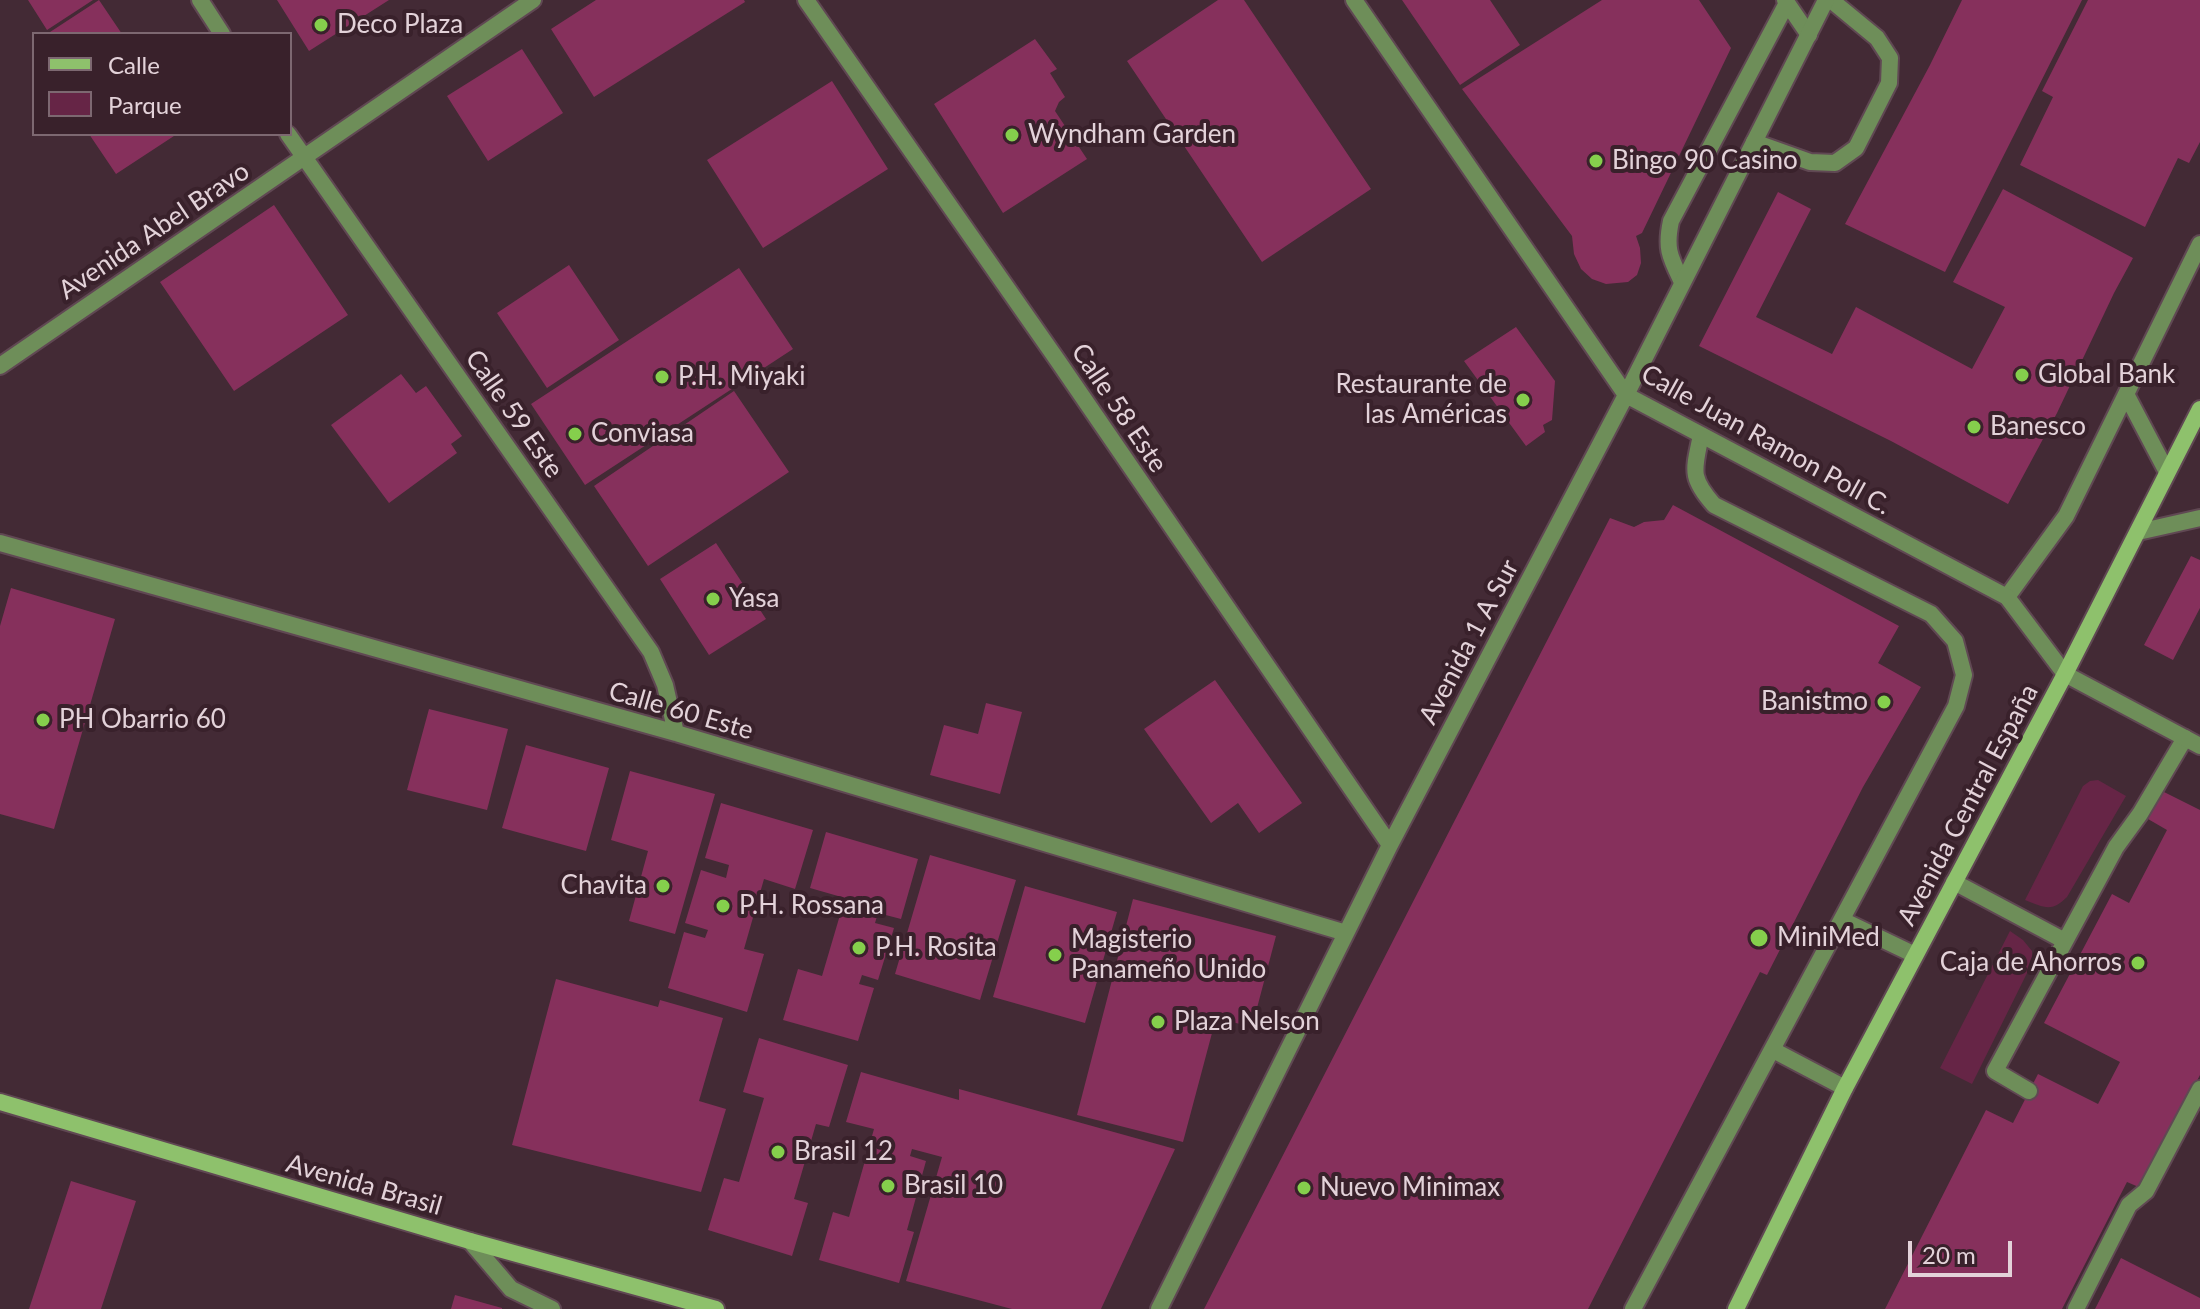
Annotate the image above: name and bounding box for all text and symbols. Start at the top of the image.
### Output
place label: Deco Plaza [337,9,463,41]
marker: Deco Plaza [312,16,330,34]
legend [32,32,292,136]
text: Calle [108,50,160,79]
text: Parque [108,90,182,119]
place label: Wyndham Garden [1028,119,1236,151]
marker: Wyndham Garden [1003,126,1021,144]
place label: Bingo 90 Casino [1612,145,1798,177]
marker: Bingo 90 Casino [1587,152,1605,170]
street label: Avenida Abel Bravo [53,156,255,306]
street label: Calle 58 Este [1064,338,1174,478]
street label: Calle 59 Este [459,344,569,484]
street label: Calle Juan Ramon Poll C. [1636,358,1896,522]
place label: Global Bank [2038,359,2175,391]
place label: P.H. Miyaki [678,361,805,393]
marker: Global Bank [2013,366,2031,384]
marker: P.H. Miyaki [653,368,671,386]
place label: Restaurante de las Américas [1335,369,1507,430]
marker: Restaurante de las Américas [1514,391,1532,409]
place label: Banesco [1990,411,2086,443]
place label: Conviasa [591,418,694,450]
marker: Banesco [1965,418,1983,436]
marker: Conviasa [566,425,584,443]
street label: Avenida 1 A Sur [1412,554,1526,730]
place label: Yasa [729,583,779,615]
marker: Yasa [704,590,722,608]
street label: Calle 60 Este [605,675,757,747]
street label: Avenida Central España [1891,679,2045,931]
place label: Banistmo [1761,686,1868,718]
marker: Banistmo [1875,693,1893,711]
place label: PH Obarrio 60 [59,704,226,736]
marker: PH Obarrio 60 [34,711,52,729]
place label: Chavita [561,870,647,902]
marker: Chavita [654,877,672,895]
place label: P.H. Rossana [739,890,884,922]
marker: P.H. Rossana [714,897,732,915]
place label: MiniMed [1777,922,1880,954]
place label: Magisterio Panameño Unido [1071,924,1266,986]
marker: MiniMed [1748,927,1770,949]
place label: P.H. Rosita [875,932,997,964]
marker: P.H. Rosita [850,939,868,957]
marker: Magisterio Panameño Unido [1046,946,1064,964]
place label: Caja de Ahorros [1940,947,2122,979]
marker: Caja de Ahorros [2129,954,2147,972]
place label: Plaza Nelson [1174,1006,1320,1038]
marker: Plaza Nelson [1149,1013,1167,1031]
place label: Brasil 12 [794,1136,893,1168]
marker: Brasil 12 [769,1143,787,1161]
street label: Avenida Brasil [283,1148,445,1222]
place label: Brasil 10 [904,1170,1003,1202]
place label: Nuevo Minimax [1320,1172,1500,1204]
marker: Brasil 10 [879,1177,897,1195]
marker: Nuevo Minimax [1295,1179,1313,1197]
scale bar [1912,1225,2016,1275]
text: 20 m [1922,1240,1976,1269]

